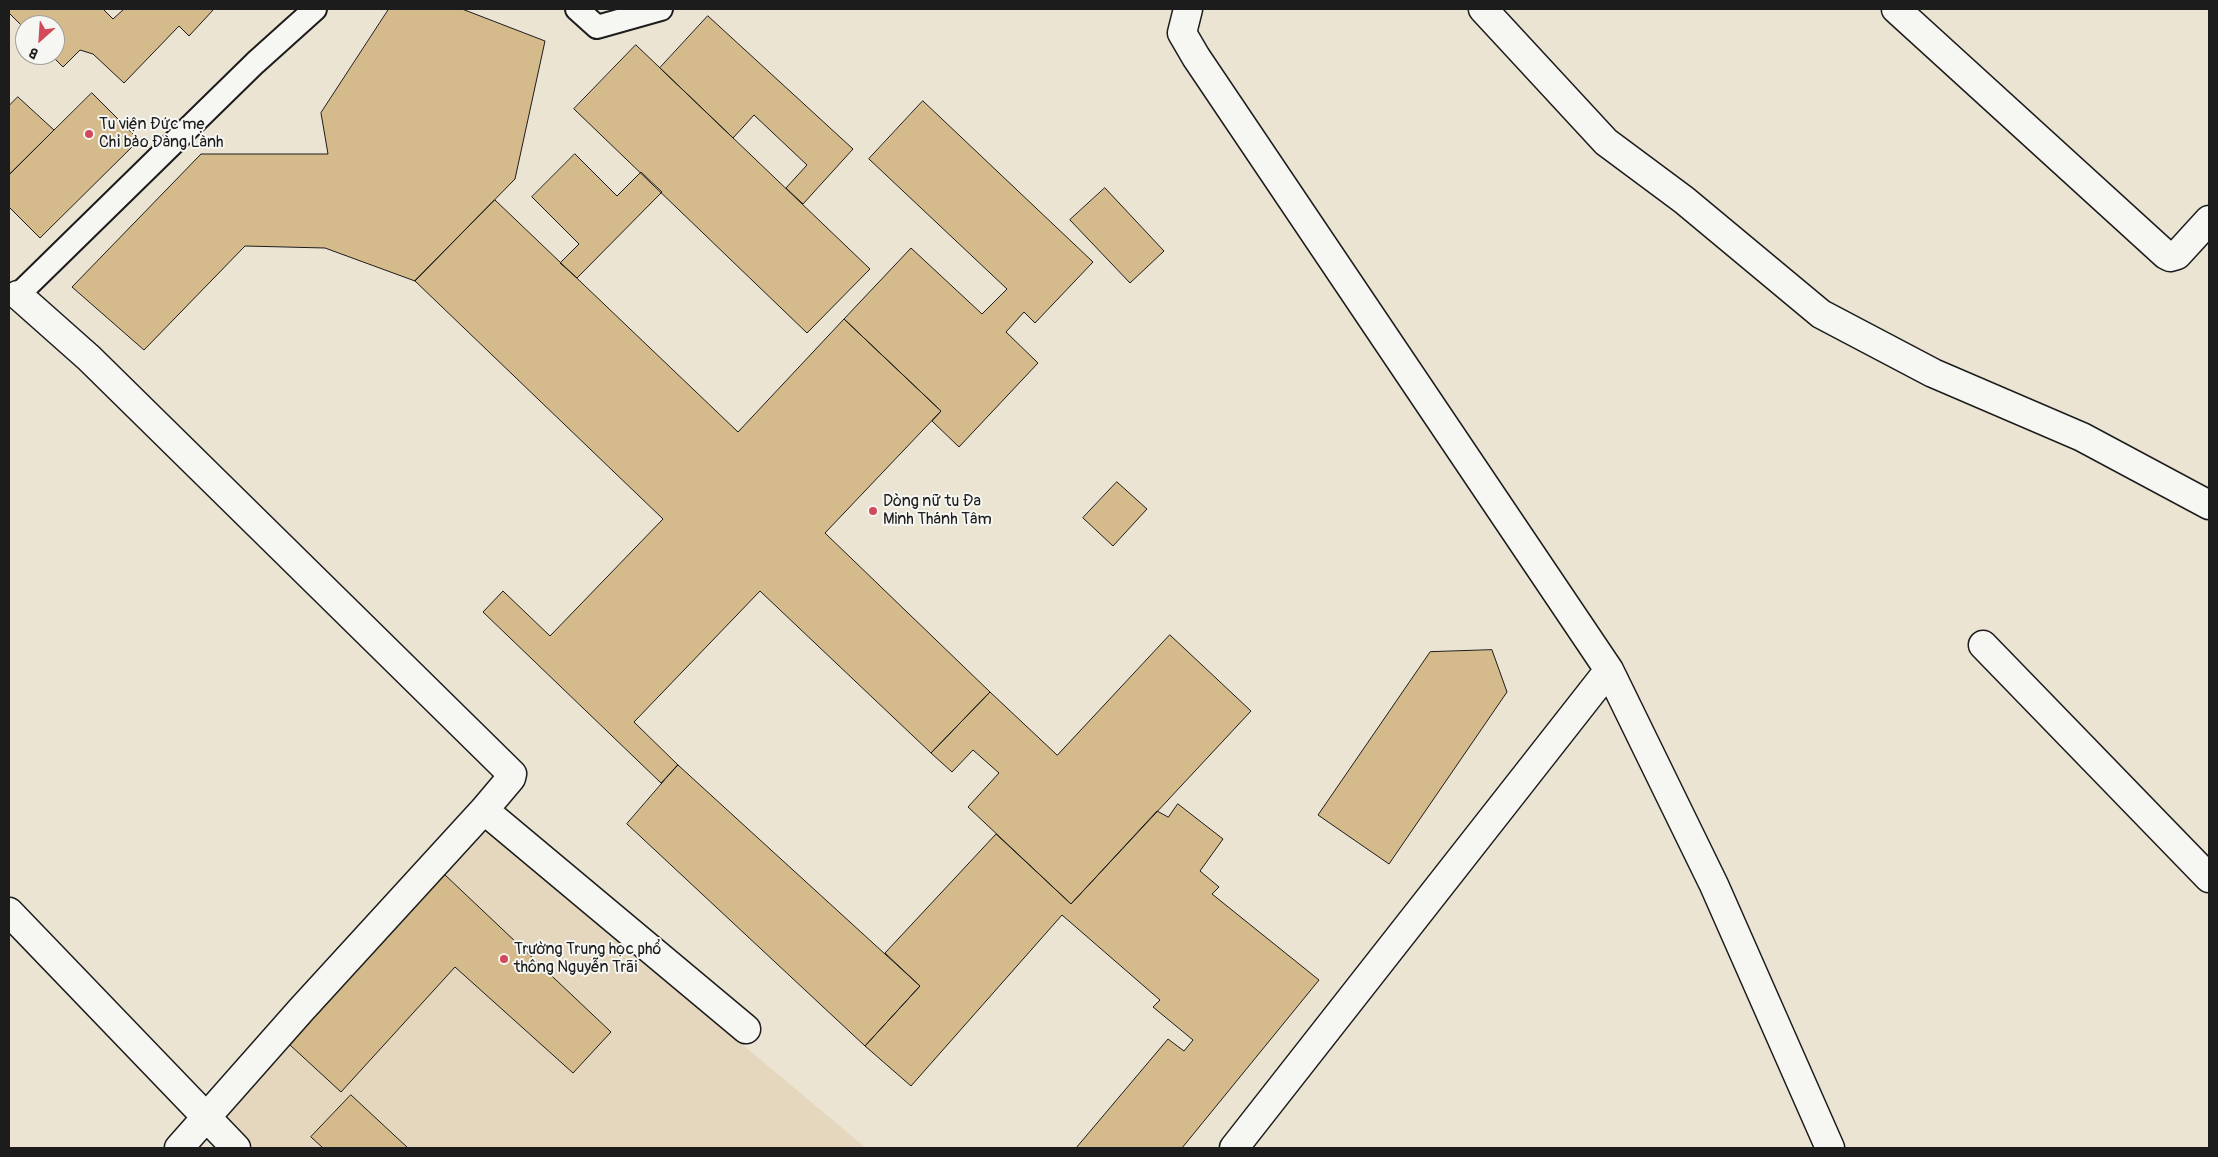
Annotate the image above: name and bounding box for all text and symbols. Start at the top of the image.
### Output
north arrow [15,15,65,65]
text: B [26,44,41,62]
place label: Tu viện Đức mẹ Chỉ bảo Đàng Lành [99,115,223,153]
marker: Tu viện Đức mẹ Chỉ bảo Đàng Lành [83,128,95,140]
place label: Dòng nữ tu Đa Minh Thánh Tâm [883,492,992,530]
marker: Dòng nữ tu Đa Minh Thánh Tâm [867,505,879,517]
place label: Trường Trung học phổ thông Nguyễn Trãi [514,940,661,978]
marker: Trường Trung học phổ thông Nguyễn Trãi [498,953,510,965]

